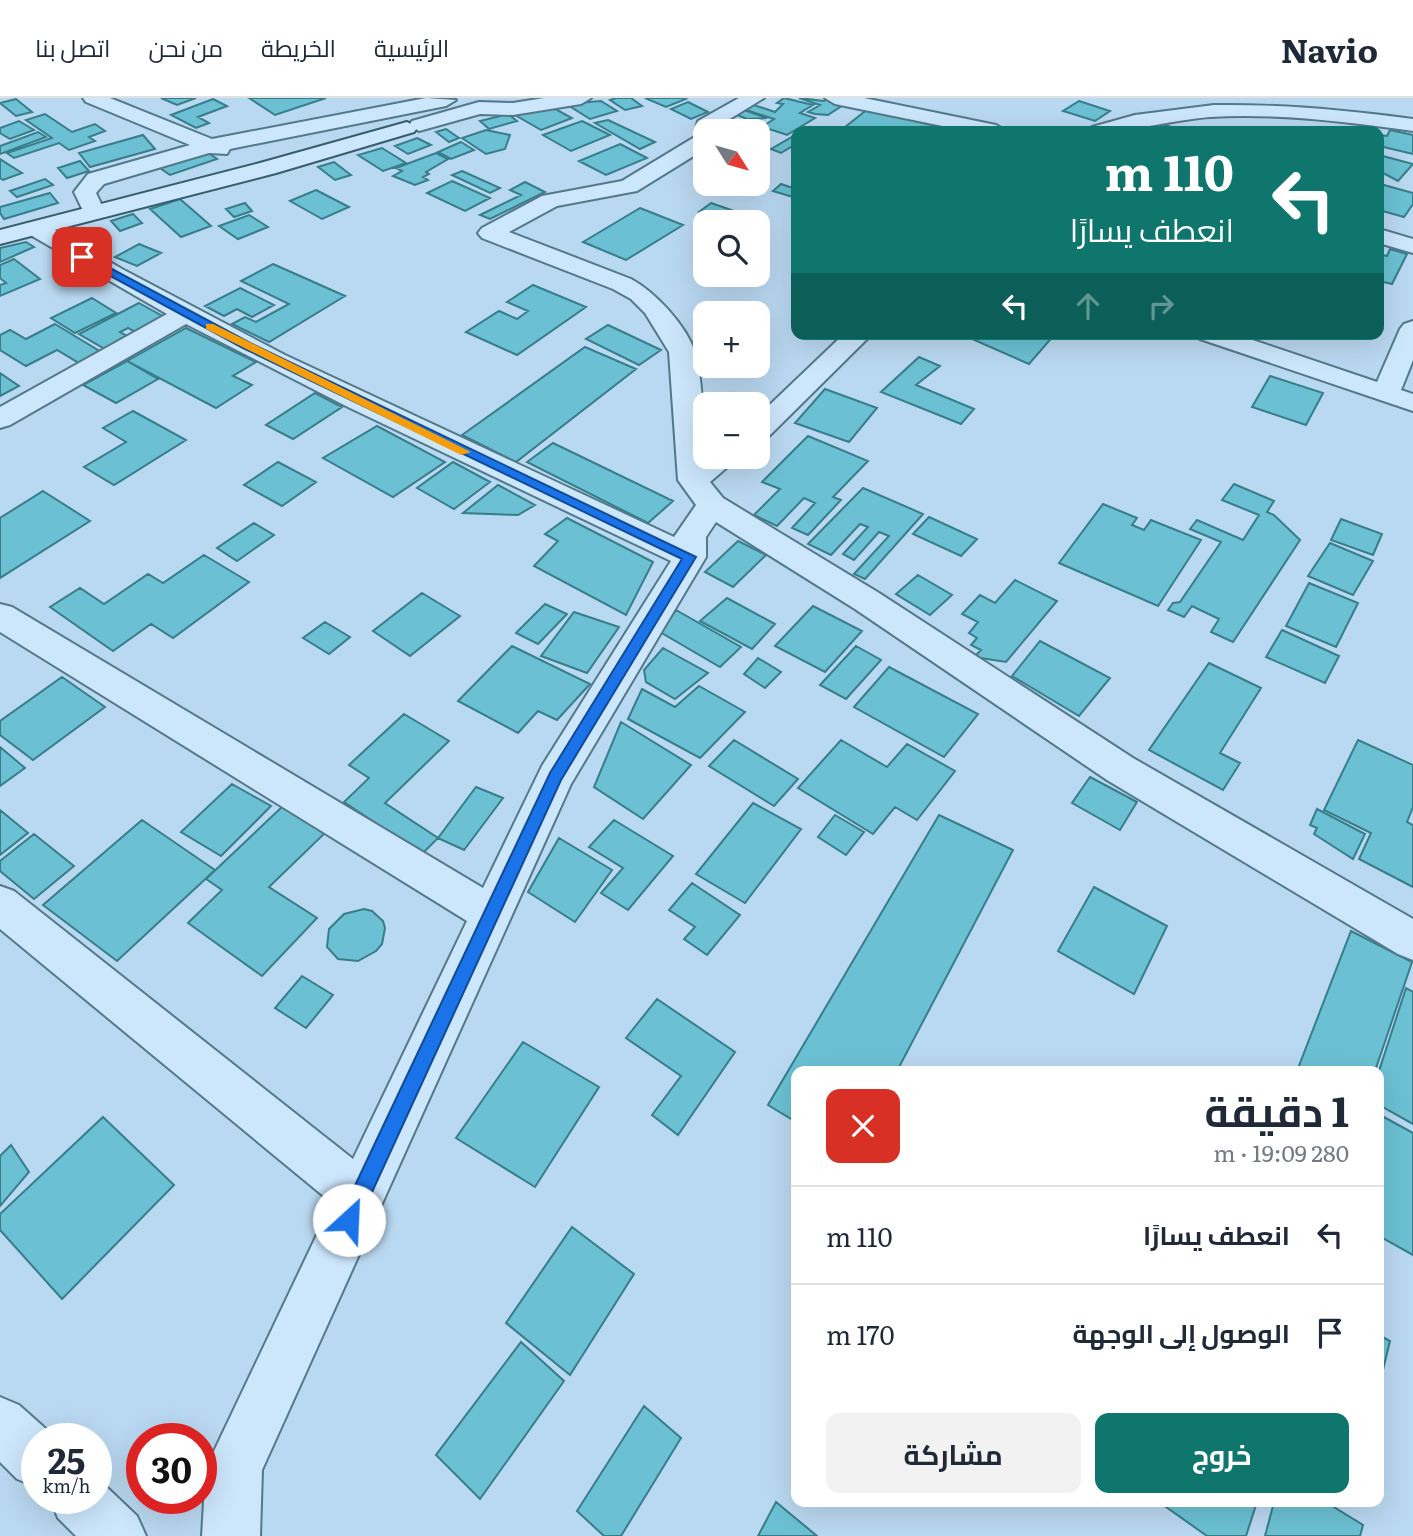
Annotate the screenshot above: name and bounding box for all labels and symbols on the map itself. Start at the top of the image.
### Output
north arrow [693,119,770,196]
pin [52,227,112,287]
position arrow [312,1183,386,1257]
speed limit sign: 30 [126,1423,217,1514]

